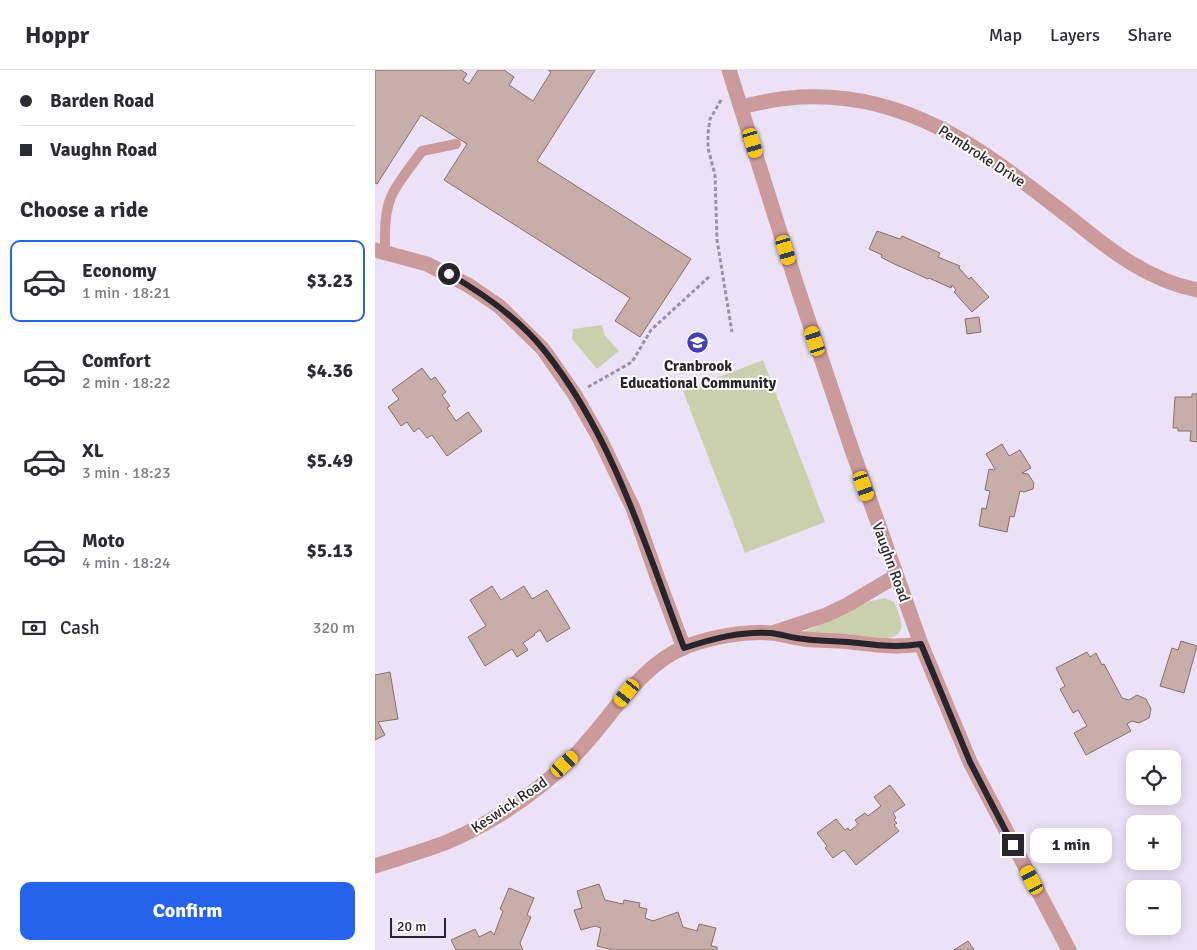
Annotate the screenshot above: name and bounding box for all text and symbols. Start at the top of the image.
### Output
text: Hoppr [25,20,89,50]
text: Map [989,24,1022,46]
text: Layers [1050,24,1100,46]
text: Share [1128,24,1172,46]
text: Barden Road [50,89,154,113]
street label: Pembroke Drive [935,121,1029,191]
car [741,126,764,160]
text: Vaughn Road [50,138,157,162]
text: Choose a ride [20,196,148,223]
car [774,233,797,267]
icon: car [22,259,67,304]
text: Economy [82,259,156,283]
route start [438,263,460,285]
text: $3.23 [307,269,353,293]
text: 1 min · 18:21 [82,283,171,303]
car [803,324,826,358]
school or university icon: Cranbrook Educational Community [686,331,710,355]
icon: car [22,349,67,394]
text: Comfort [82,349,151,373]
place label: Cranbrook Educational Community [620,357,777,392]
text: $4.36 [307,359,353,383]
text: 2 min · 18:22 [82,373,171,393]
icon: car [22,439,67,484]
text: XL [82,439,104,463]
text: $5.49 [307,449,353,473]
text: 3 min · 18:23 [82,463,171,483]
car [852,469,875,503]
street label: Vaughn Road [868,520,914,604]
icon: car [22,529,67,574]
text: Moto [82,529,125,553]
text: $5.13 [307,539,353,563]
text: 4 min · 18:24 [82,553,171,573]
icon: cash [20,614,48,642]
text: Cash [60,616,100,640]
text: 320 m [313,618,355,638]
car [611,677,642,709]
car [548,748,581,780]
map controls [1126,750,1181,935]
button: locate [1126,750,1181,805]
street label: Keswick Road [468,773,550,837]
button: + [1126,815,1181,870]
callout: 1 min [1031,828,1113,862]
route end [1002,834,1024,856]
text: 1 min [1052,835,1090,855]
car [1018,863,1045,897]
button: − [1126,880,1181,935]
button: Confirm [20,882,355,940]
scale bar [390,915,446,938]
text: 20 m [397,918,426,935]

